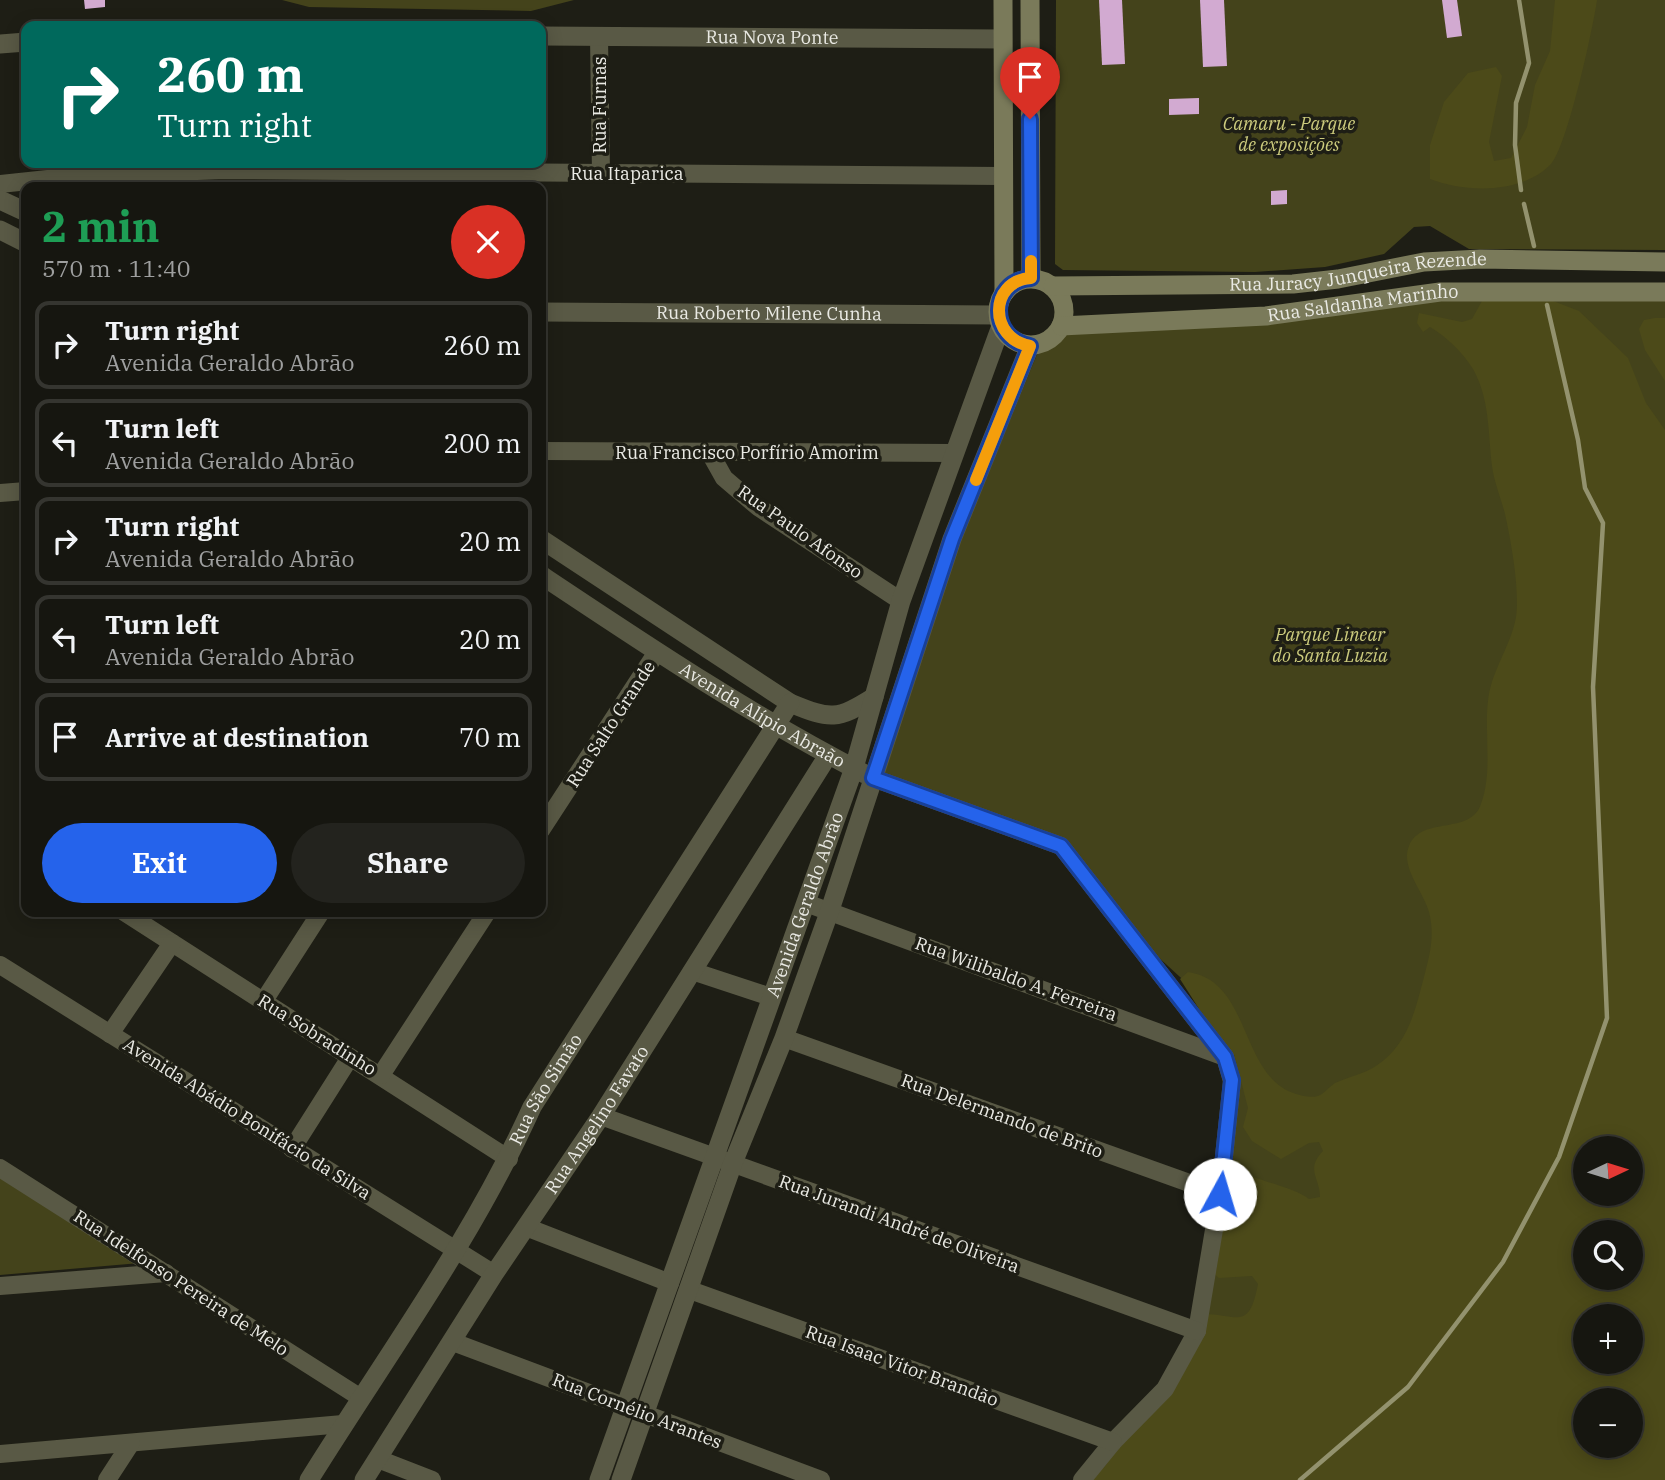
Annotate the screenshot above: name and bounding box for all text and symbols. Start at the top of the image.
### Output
street label: Rua Nova Ponte [705,25,839,49]
text: 260 m [157,42,304,105]
pin [1000,47,1060,119]
icon: right [42,49,133,140]
street label: Rua Furnas [588,56,611,154]
icon: arrive [1011,58,1049,96]
text: Turn right [157,104,312,146]
park label: Camaru - Parque de exposições [1223,112,1355,156]
street label: Rua Itaparica [570,162,684,185]
text: 2 min [42,199,160,254]
button: close [451,205,525,279]
street label: Rua Juracy Junqueira Rezende [1229,247,1487,296]
text: 570 m · 11:40 [42,253,191,283]
street label: Rua Saldanha Marinho [1266,280,1458,327]
street label: Rua Roberto Milene Cunha [656,301,882,325]
text: Turn right [105,313,239,347]
icon: right [46,326,84,364]
text: 260 m [443,328,521,362]
text: Avenida Geraldo Abrão [105,347,355,377]
text: Turn left [105,411,219,445]
icon: left [46,424,84,462]
text: 200 m [443,426,521,460]
street label: Rua Francisco Porfírio Amorim [615,441,879,464]
text: Avenida Geraldo Abrão [105,445,355,475]
street label: Rua Paulo Afonso [733,480,867,583]
text: Turn right [105,509,239,543]
icon: right [46,522,84,560]
text: 20 m [459,524,521,558]
text: Avenida Geraldo Abrão [105,543,355,573]
text: Turn left [105,607,219,641]
icon: left [46,620,84,658]
text: 20 m [459,622,521,656]
park label: Parque Linear do Santa Luzia [1272,623,1388,667]
text: Avenida Geraldo Abrão [105,641,355,671]
street label: Rua Salto Grande [561,656,660,791]
street label: Avenida Alípio Abraão [675,657,849,772]
icon: arrive [46,718,84,756]
text: Arrive at destination [105,720,369,754]
text: 70 m [459,720,521,754]
street label: Avenida Geraldo Abrão [761,809,848,1000]
button: Exit [42,823,277,903]
button: Share [291,823,525,903]
street label: Rua Wilibaldo A. Ferreira [912,931,1121,1026]
street label: Rua Sobradinho [254,989,381,1080]
street label: Rua São Simão [504,1029,587,1149]
street label: Avenida Abádio Bonifácio da Silva [119,1033,375,1205]
street label: Rua Angelino Favato [540,1041,654,1198]
street label: Rua Delermando de Brito [898,1068,1106,1163]
north arrow [1573,1136,1643,1206]
map controls [1573,1136,1643,1458]
position arrow [1183,1157,1257,1231]
street label: Rua Jurandi André de Oliveira [776,1169,1023,1278]
street label: Rua Idelfonso Pereira de Melo [69,1204,293,1361]
button: search [1573,1220,1643,1290]
button: + [1573,1304,1643,1374]
street label: Rua Isaac Vitor Brandão [803,1320,1002,1411]
street label: Rua Cornélio Arantes [549,1368,725,1453]
button: − [1573,1388,1643,1458]

